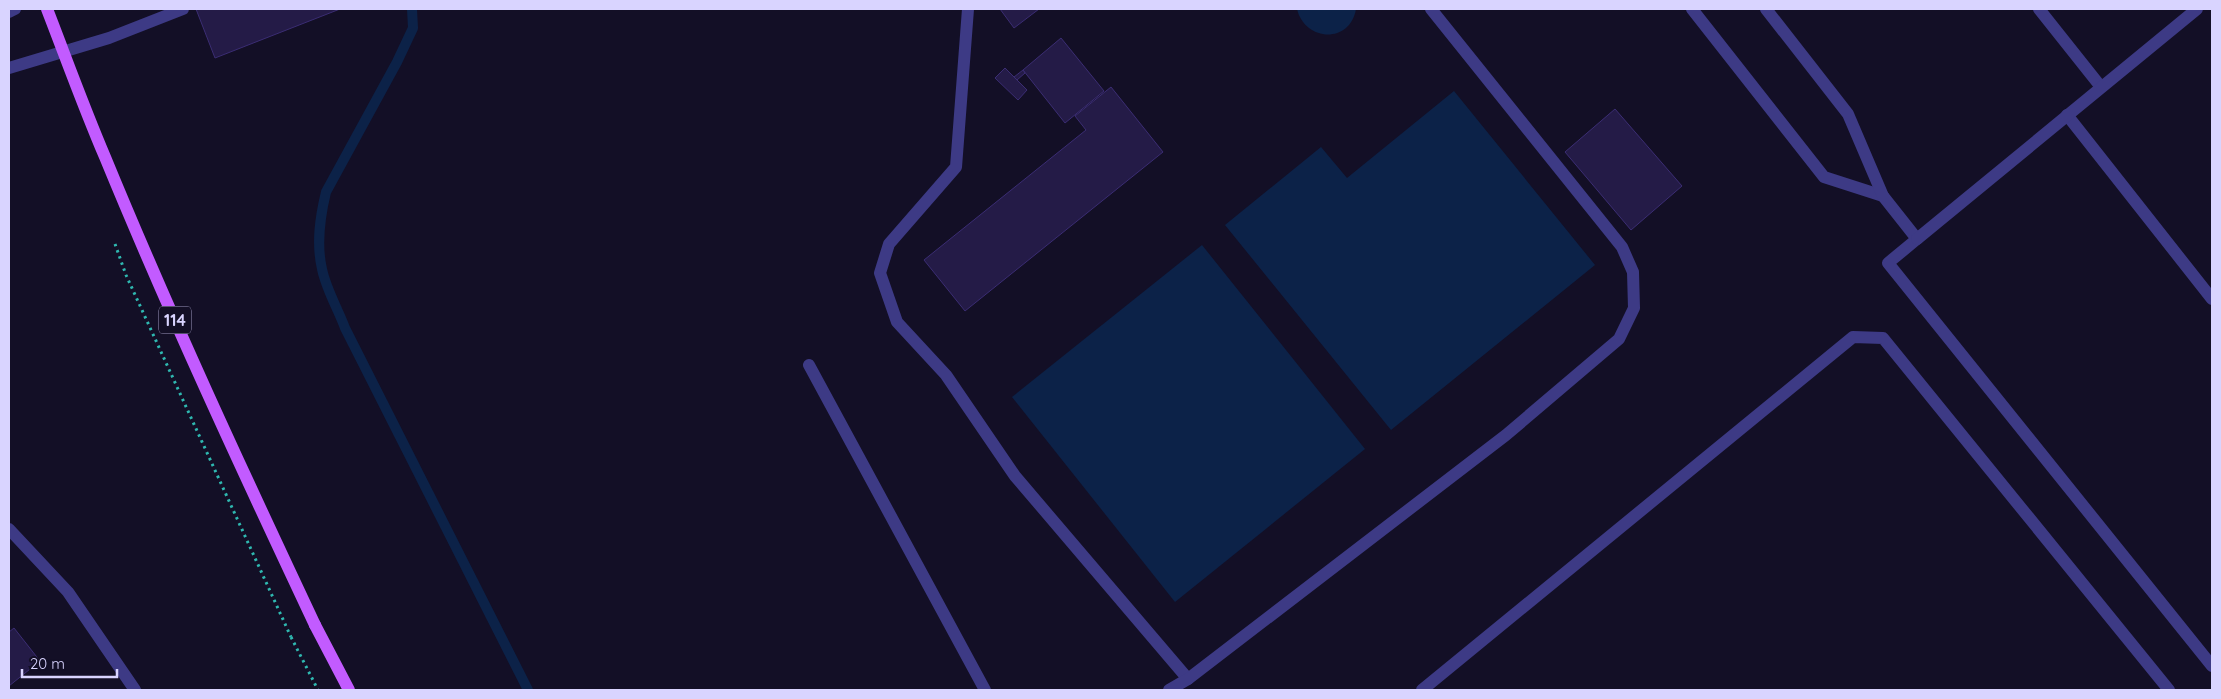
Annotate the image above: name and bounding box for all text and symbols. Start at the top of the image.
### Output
road number: 114 [159,306,191,334]
scale bar [22,646,118,678]
text: 20 m [30,654,65,673]

